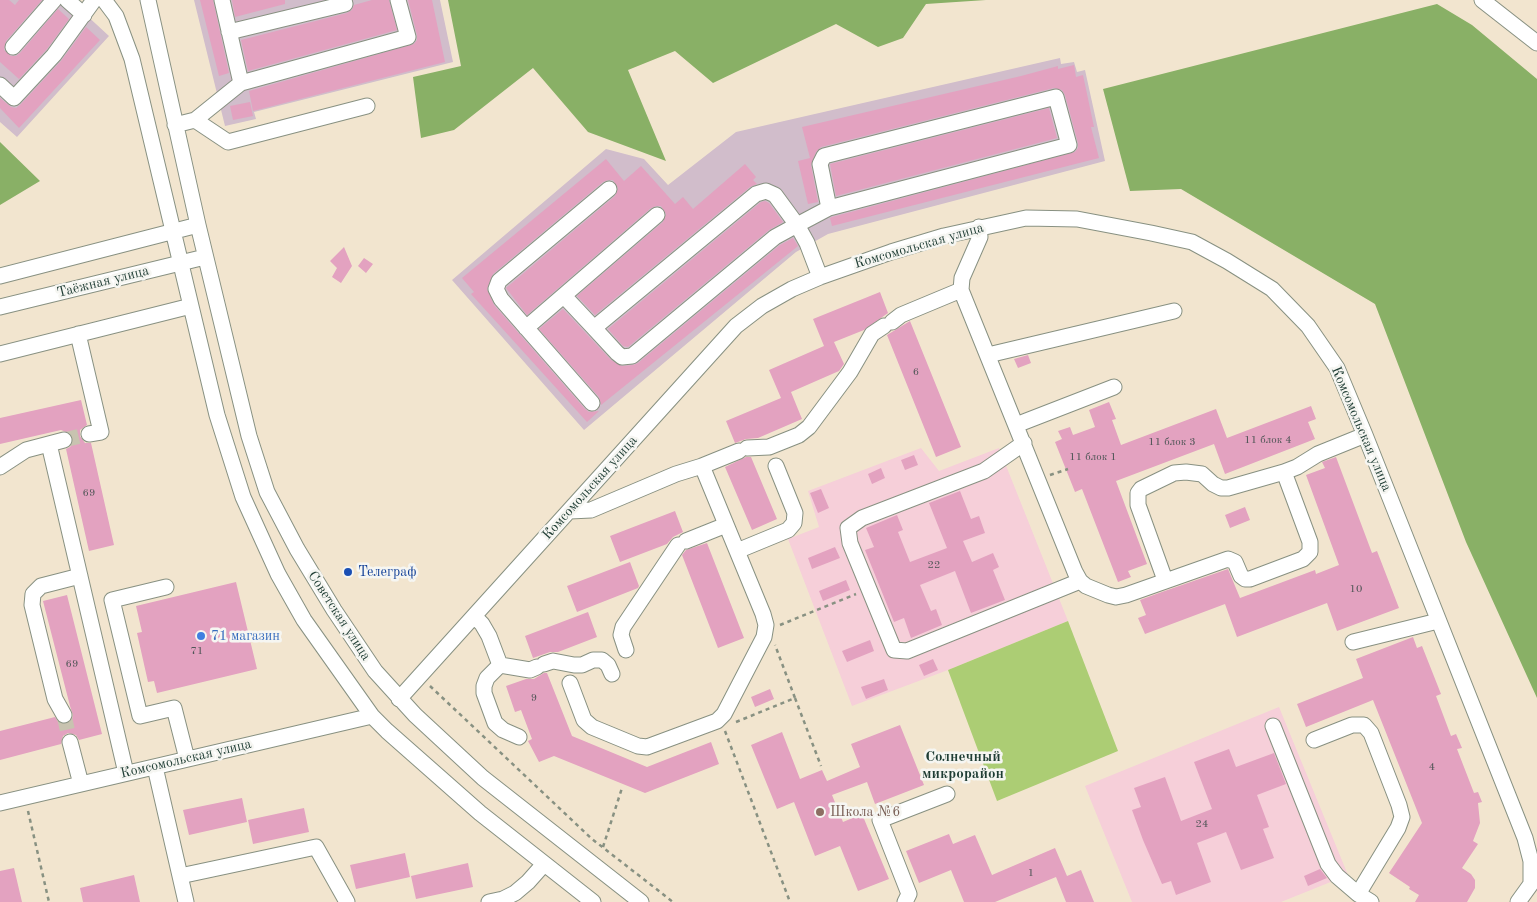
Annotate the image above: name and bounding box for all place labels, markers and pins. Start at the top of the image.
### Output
place label: Телеграф [358,564,417,580]
marker: Телеграф [342,566,354,578]
place label: 71 магазин [211,628,280,644]
marker: 71 магазин [195,630,207,642]
place label: Школа №6 [830,804,900,820]
marker: Школа №6 [814,806,826,818]

